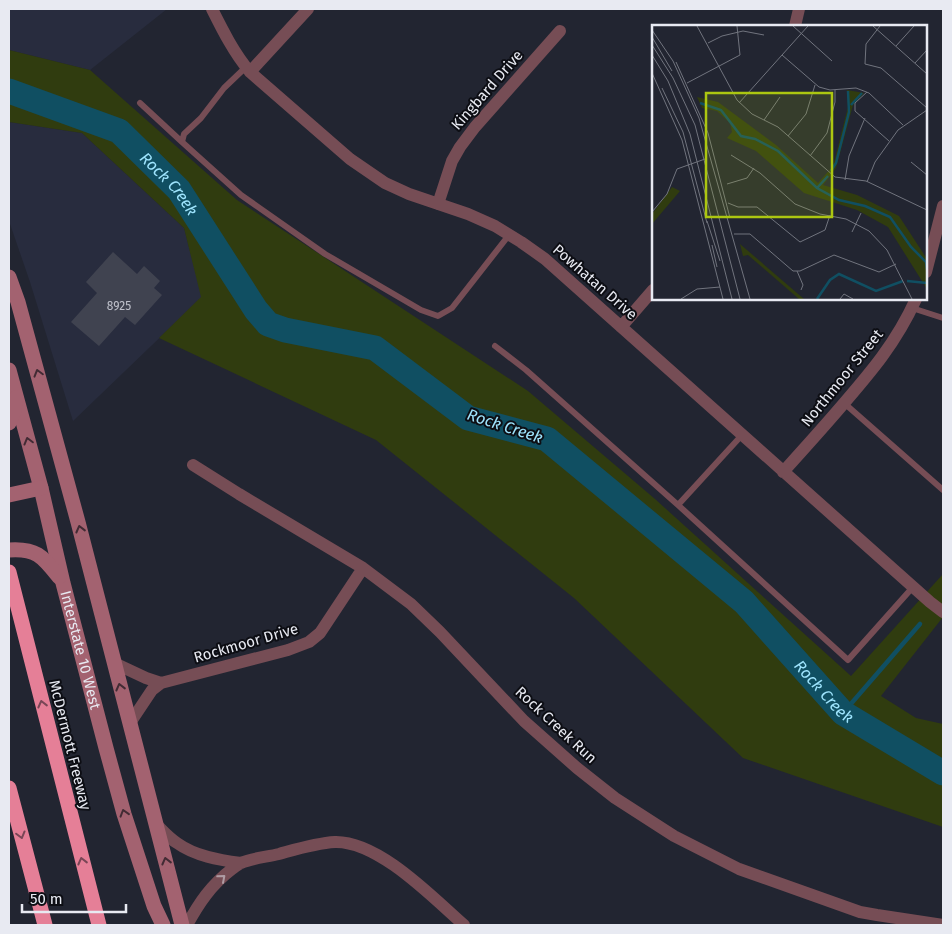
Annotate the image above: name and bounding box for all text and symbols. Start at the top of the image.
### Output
inset map [652,25,927,300]
street label: Kingbard Drive [447,46,527,134]
water label: Rock Creek [136,148,202,219]
street label: Powhatan Drive [549,240,641,324]
house number: 8925 [107,299,131,313]
street label: Northmoor Street [797,325,887,430]
one-way arrow [33,369,43,377]
water label: Rock Creek [465,405,546,447]
one-way arrow [23,436,34,445]
one-way arrow [75,525,86,534]
street label: Interstate 10 West [56,589,105,712]
street label: Rockmoor Drive [192,619,300,667]
water label: Rock Creek [791,656,857,727]
street label: McDermott Freeway [45,678,95,812]
one-way arrow [116,683,126,691]
street label: Rock Creek Run [512,683,600,767]
one-way arrow [37,699,48,708]
one-way arrow [120,810,130,818]
one-way arrow [15,830,26,839]
one-way arrow [77,857,88,866]
one-way arrow [161,858,171,866]
one-way arrow [216,875,225,884]
scale bar [22,882,126,914]
text: 50 m [30,890,63,908]

